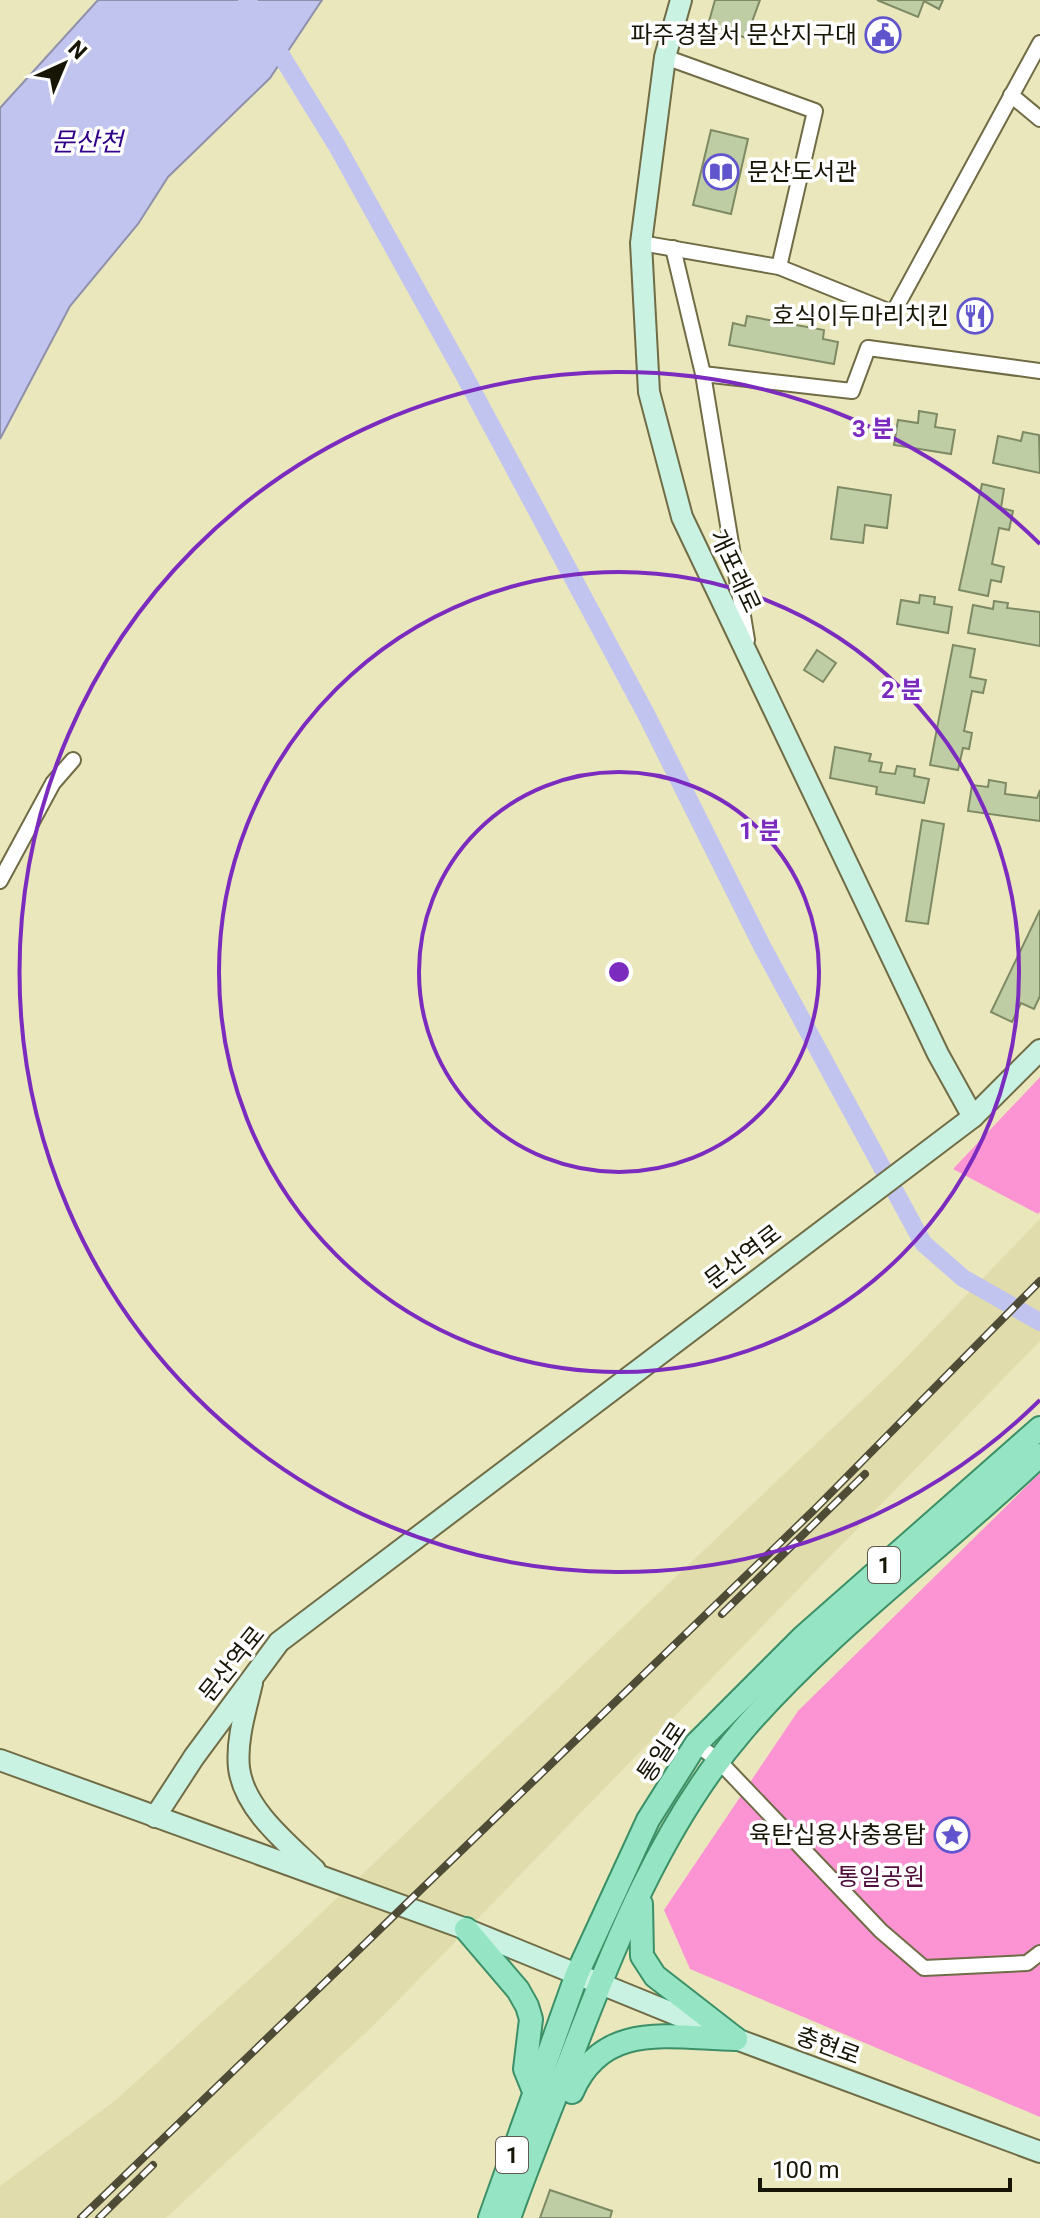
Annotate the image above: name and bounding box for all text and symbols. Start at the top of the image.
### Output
public building icon: 파주경찰서 문산지구대 [864,16,902,54]
place label: 파주경찰서 문산지구대 [630,21,857,49]
north arrow [24,24,104,104]
text: N [63,36,92,64]
water label: 문산천 [51,127,126,157]
library icon: 문산도서관 [702,153,740,191]
place label: 문산도서관 [747,158,857,186]
restaurant icon: 호식이두마리치킨 [956,297,994,335]
place label: 호식이두마리치킨 [772,302,949,330]
text: 3 분 [852,415,894,443]
street label: 개포래로 [704,525,766,617]
text: 2 분 [881,676,923,704]
text: 1 분 [739,817,781,845]
centre of rings [605,958,633,986]
street label: 문산역로 [699,1219,787,1295]
road number: 1 [868,1547,900,1583]
street label: 문산역로 [193,1621,271,1707]
street label: 통일로 [632,1717,692,1787]
place icon: 육탄십용사충용탑 [933,1816,971,1854]
place label: 육탄십용사충용탑 [749,1821,926,1849]
park label: 통일공원 [837,1863,925,1891]
street label: 충현로 [792,2022,864,2070]
road number: 1 [496,2137,528,2173]
scale bar [760,2142,1010,2192]
text: 100 m [772,2156,839,2184]

